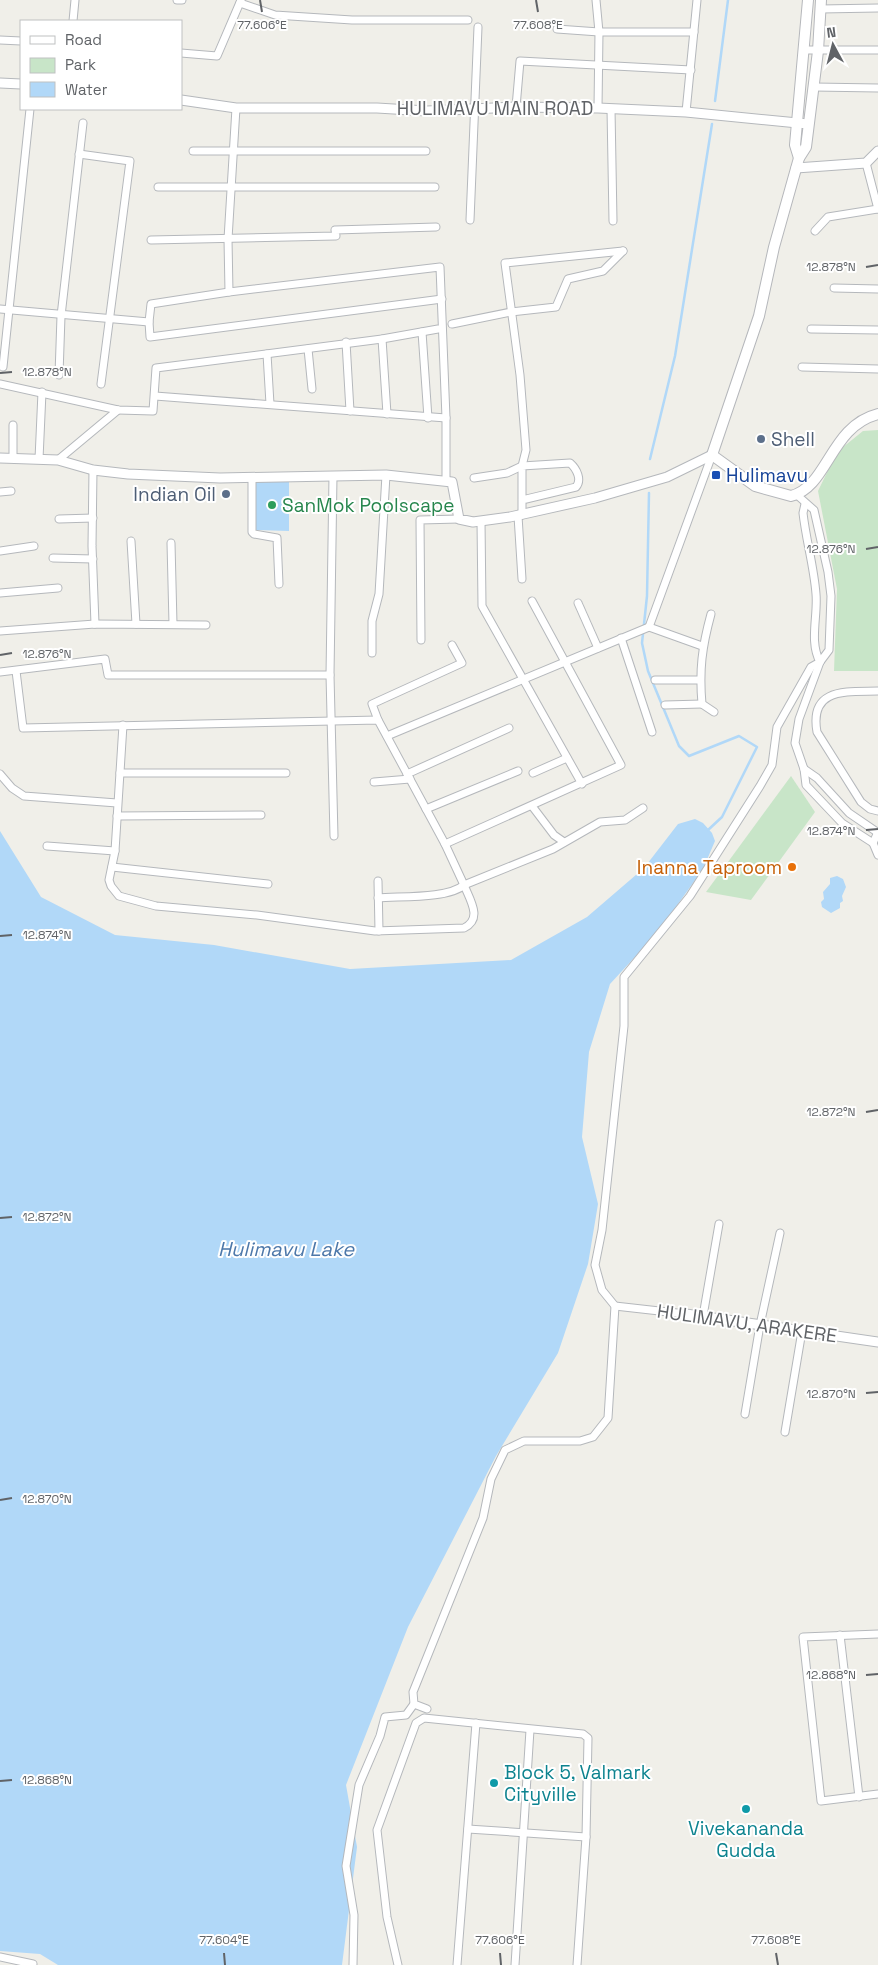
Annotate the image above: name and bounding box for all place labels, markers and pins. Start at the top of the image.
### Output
place label: Shell [771,427,815,452]
marker: Shell [755,433,767,445]
place label: Hulimavu [726,463,808,488]
marker: Hulimavu [710,469,722,481]
place label: Indian Oil [133,482,216,507]
marker: Indian Oil [220,488,232,500]
place label: SanMok Poolscape [282,493,455,518]
marker: SanMok Poolscape [266,499,278,511]
place label: Inanna Taproom [637,855,782,880]
marker: Inanna Taproom [786,861,798,873]
place label: Block 5, Valmark Cityville [504,1760,651,1807]
marker: Block 5, Valmark Cityville [488,1777,500,1789]
marker: Vivekananda Gudda [740,1803,752,1815]
place label: Vivekananda Gudda [688,1816,804,1863]

